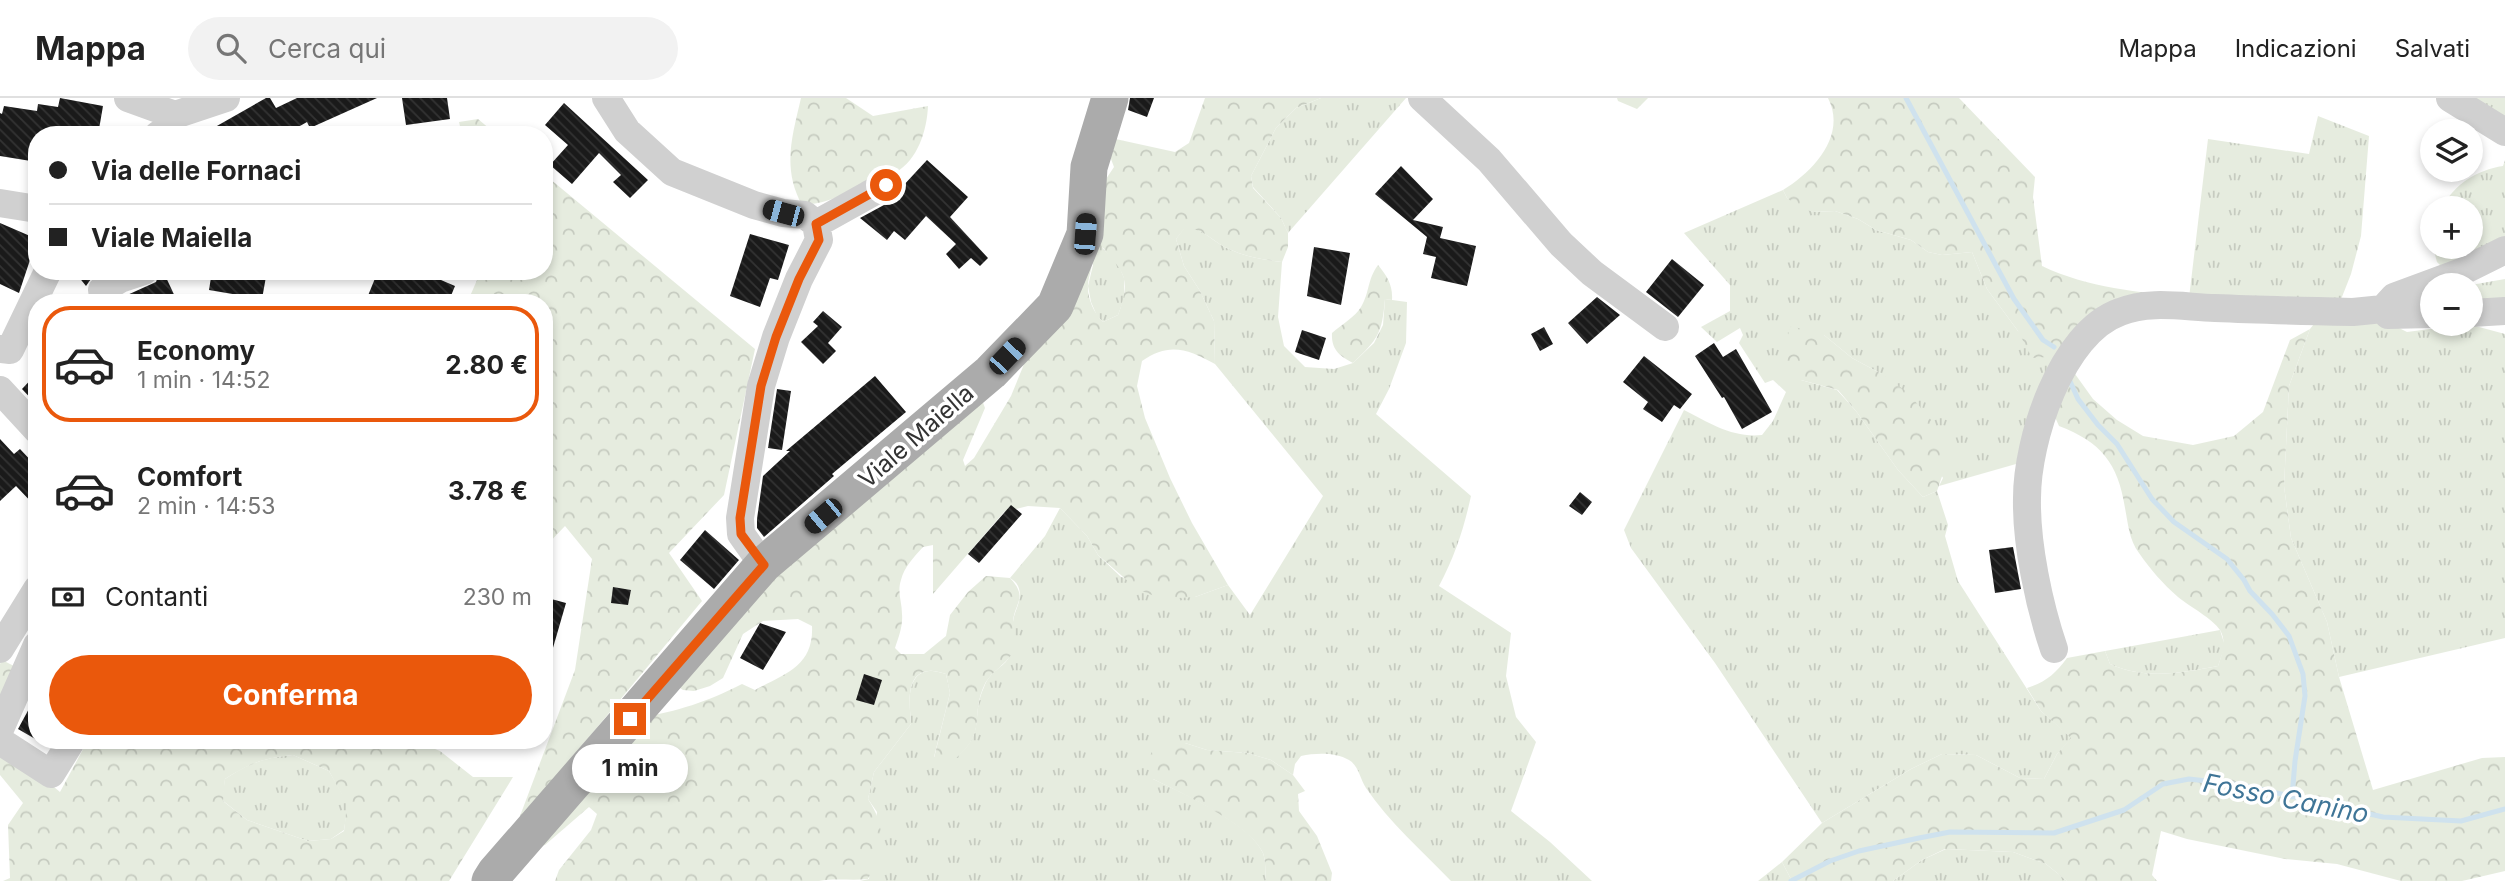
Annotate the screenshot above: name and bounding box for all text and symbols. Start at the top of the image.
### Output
search box [188,17,678,80]
text: Mappa [35,28,146,68]
icon: search [212,29,250,67]
text: Cerca qui [268,33,386,64]
text: Mappa [2118,34,2197,63]
text: Indicazioni [2235,34,2357,63]
text: Salvati [2395,34,2470,63]
map controls [2420,119,2483,336]
button: layers [2420,119,2483,182]
text: Via delle Fornaci [91,155,301,186]
route start [870,169,902,201]
button: + [2420,196,2483,259]
car [760,197,807,229]
car [1074,212,1097,256]
text: Viale Maiella [91,222,252,253]
button: − [2420,273,2483,336]
icon: car [53,333,116,396]
car [985,334,1030,378]
text: Economy [137,335,255,366]
text: 2.80 € [445,349,528,380]
text: 1 min · 14:52 [137,366,271,394]
street label: Viale Maiella [853,378,979,494]
icon: car [53,459,116,522]
text: Comfort [137,461,242,492]
text: 3.78 € [448,475,528,506]
text: 2 min · 14:53 [137,492,275,520]
car [801,494,846,538]
icon: cash [49,578,87,616]
text: Contanti [105,581,208,612]
text: 230 m [463,583,532,611]
button: Conferma [49,655,532,735]
route end [614,703,646,735]
callout: 1 min [572,744,688,792]
text: 1 min [602,754,658,782]
water label: Fosso Canino [2201,767,2371,829]

